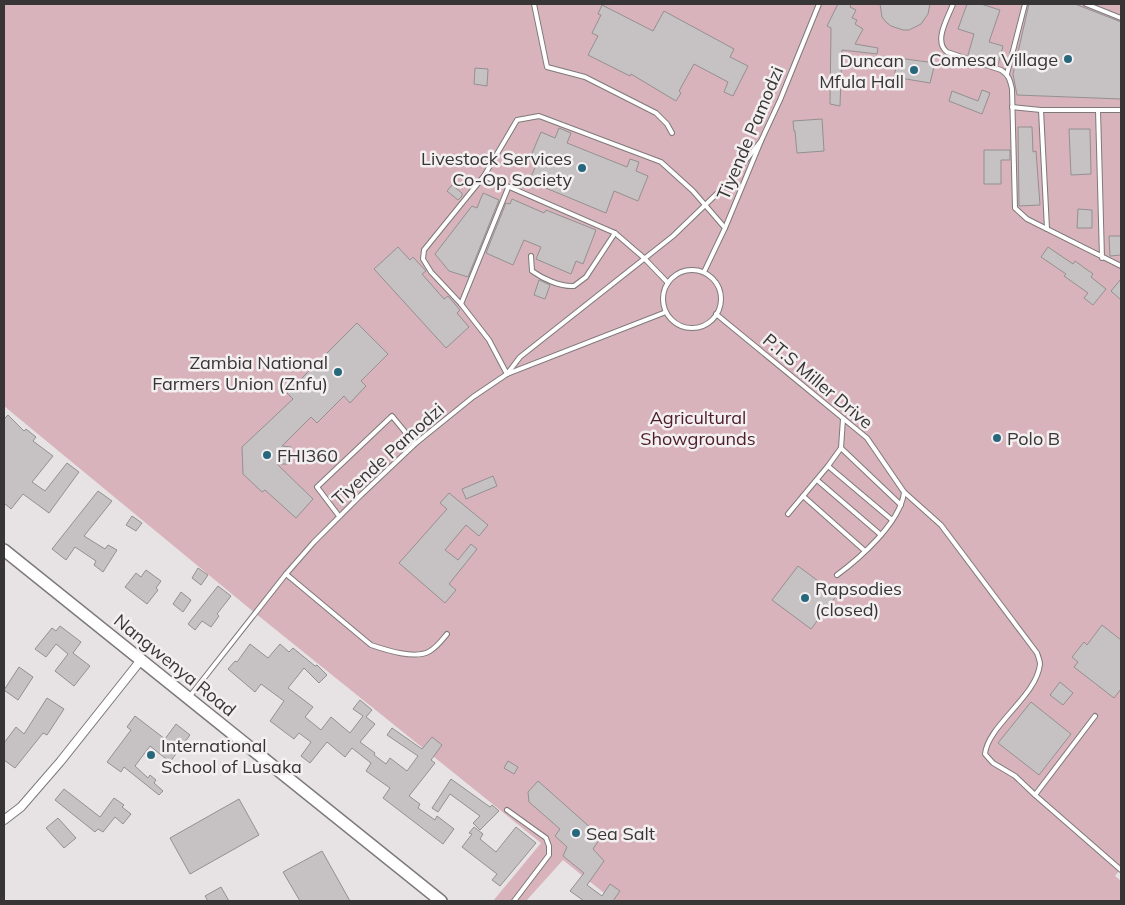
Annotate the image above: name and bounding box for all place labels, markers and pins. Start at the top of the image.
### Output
place label: Comesa Village [929,48,1058,71]
place label: Duncan Mfula Hall [819,49,904,93]
marker: Comesa Village [1062,53,1074,65]
marker: Duncan Mfula Hall [908,64,920,76]
place label: Livestock Services Co-Op Society [421,147,572,191]
marker: Livestock Services Co-Op Society [576,162,588,174]
place label: Zambia National Farmers Union (Znfu) [152,351,328,395]
marker: Zambia National Farmers Union (Znfu) [332,366,344,378]
place label: Polo B [1007,427,1060,450]
marker: Polo B [991,432,1003,444]
place label: FHI360 [277,444,338,467]
marker: FHI360 [261,449,273,461]
place label: Rapsodies (closed) [815,577,902,621]
marker: Rapsodies (closed) [799,592,811,604]
place label: International School of Lusaka [161,734,302,778]
marker: International School of Lusaka [145,749,157,761]
place label: Sea Salt [586,822,655,845]
marker: Sea Salt [570,827,582,839]

